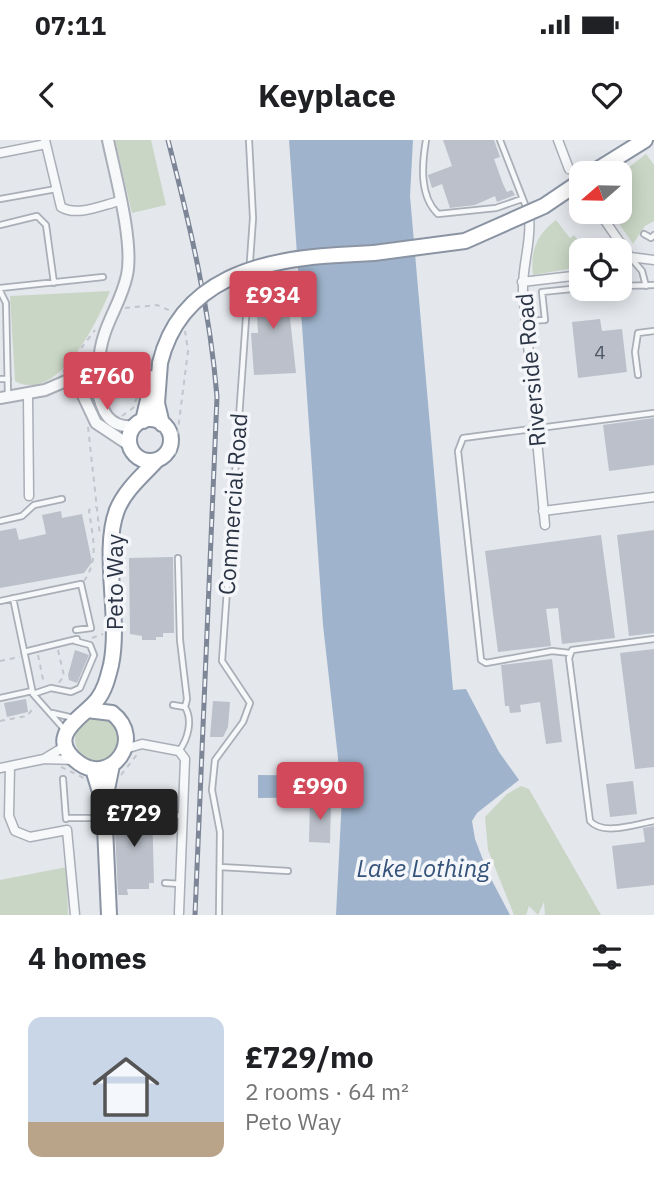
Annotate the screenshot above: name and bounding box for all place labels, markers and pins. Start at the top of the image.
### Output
pin: £934 [232,272,314,331]
pin: £760 [66,352,148,412]
pin: £990 [279,762,361,822]
pin: £729 [93,790,175,849]

